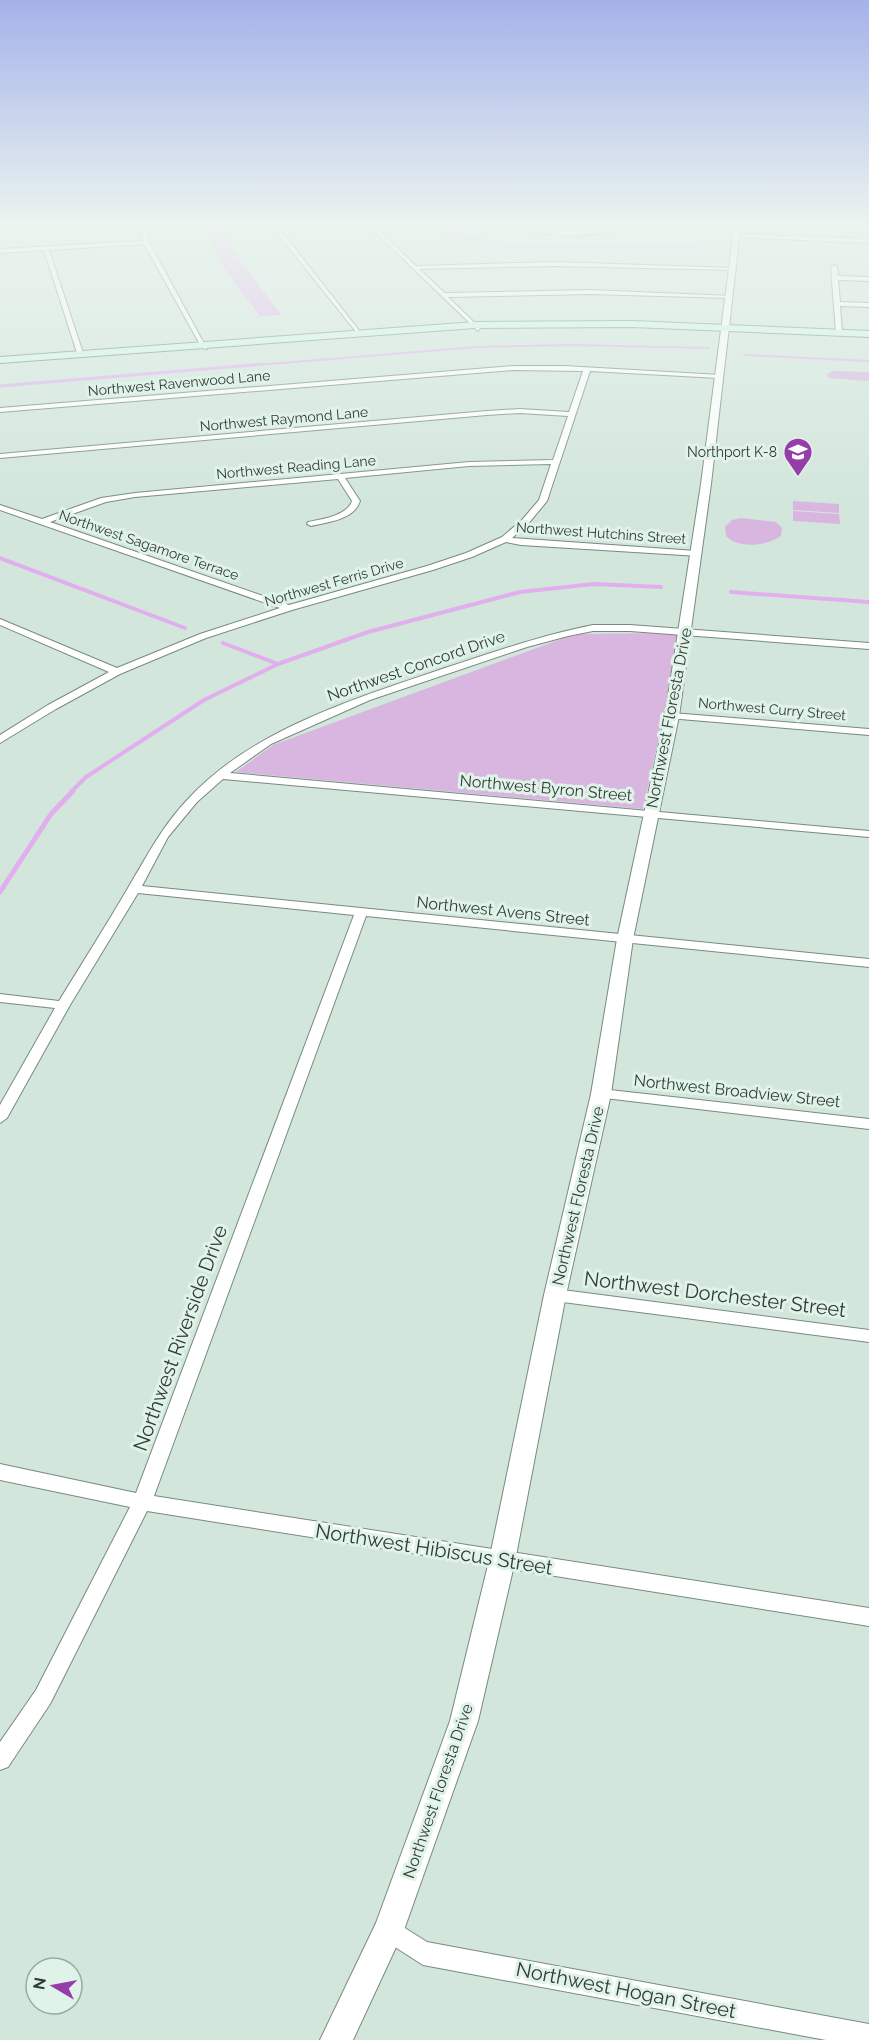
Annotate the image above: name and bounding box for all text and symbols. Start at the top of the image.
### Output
street label: Northwest Ravenwood Lane [87,367,271,399]
street label: Northwest Raymond Lane [199,404,369,434]
school or university icon: Northport K-8 [782,436,814,478]
place label: Northport K-8 [687,444,777,460]
street label: Northwest Reading Lane [216,452,376,482]
street label: Northwest Sagamore Terrace [57,507,241,583]
street label: Northwest Hutchins Street [515,519,687,547]
street label: Northwest Ferris Drive [263,555,405,609]
street label: Northwest Floresta Drive [642,626,696,810]
street label: Northwest Concord Drive [325,627,507,705]
street label: Northwest Curry Street [697,695,847,723]
street label: Northwest Byron Street [459,771,634,805]
street label: Northwest Avens Street [415,892,591,930]
street label: Northwest Broadview Street [633,1071,842,1111]
street label: Northwest Floresta Drive [548,1105,608,1287]
street label: Northwest Riverside Drive [128,1221,232,1454]
street label: Northwest Dorchester Street [583,1266,848,1322]
street label: Northwest Hibiscus Street [314,1518,555,1580]
street label: Northwest Floresta Drive [399,1701,477,1881]
north arrow [24,1956,84,2016]
street label: Northwest Hogan Street [514,1957,738,2023]
text: N [29,1976,50,1991]

